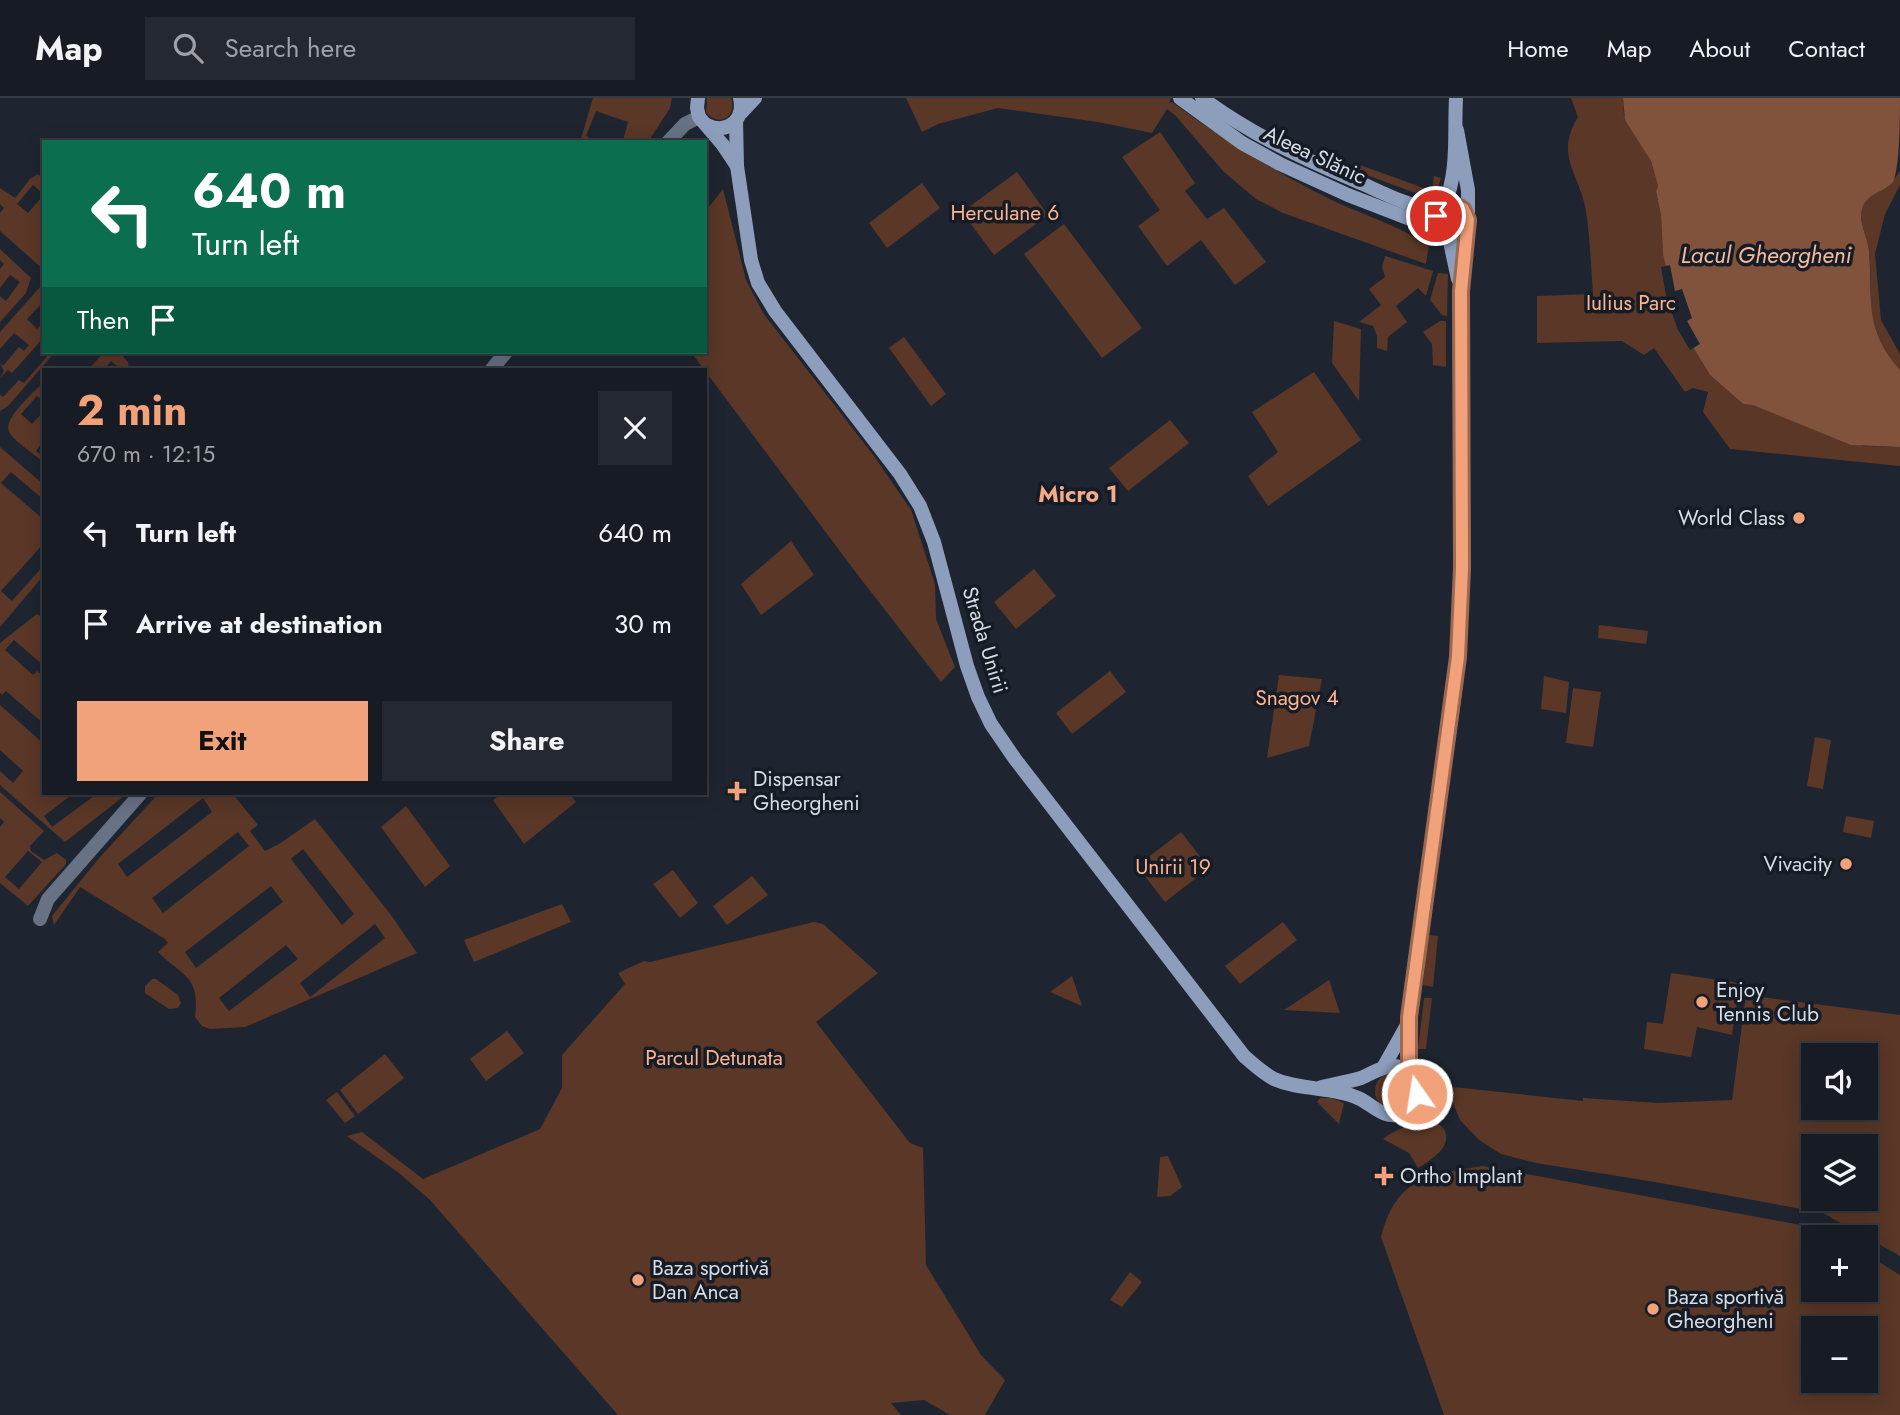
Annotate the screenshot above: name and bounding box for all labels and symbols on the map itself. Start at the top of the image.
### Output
street label: Aleea Slănic [1259,118,1371,192]
pin [1406,186,1466,246]
park label: Herculane 6 [951,198,1059,228]
water label: Lacul Gheorgheni [1681,238,1853,272]
park label: Iulius Parc [1586,288,1676,318]
district label: Micro 1 [1038,477,1118,511]
place label: World Class [1678,503,1785,533]
marker: World Class [1791,510,1807,526]
street label: Strada Unirii [955,583,1015,697]
park label: Snagov 4 [1255,683,1339,713]
place label: Dispensar Gheorgheni [753,764,860,818]
marker: Dispensar Gheorgheni [727,781,747,801]
place label: Vivacity [1764,849,1833,879]
park label: Unirii 19 [1135,852,1211,882]
marker: Vivacity [1838,856,1854,872]
place label: Enjoy Tennis Club [1716,975,1819,1029]
marker: Enjoy Tennis Club [1694,994,1710,1010]
park label: Parcul Detunata [645,1043,783,1073]
position arrow [1380,1057,1454,1131]
place label: Ortho Implant [1400,1161,1522,1191]
marker: Ortho Implant [1374,1166,1394,1186]
place label: Baza sportivă Dan Anca [652,1253,769,1307]
marker: Baza sportivă Dan Anca [630,1272,646,1288]
place label: Baza sportivă Gheorgheni [1667,1282,1784,1336]
marker: Baza sportivă Gheorgheni [1645,1301,1661,1317]

